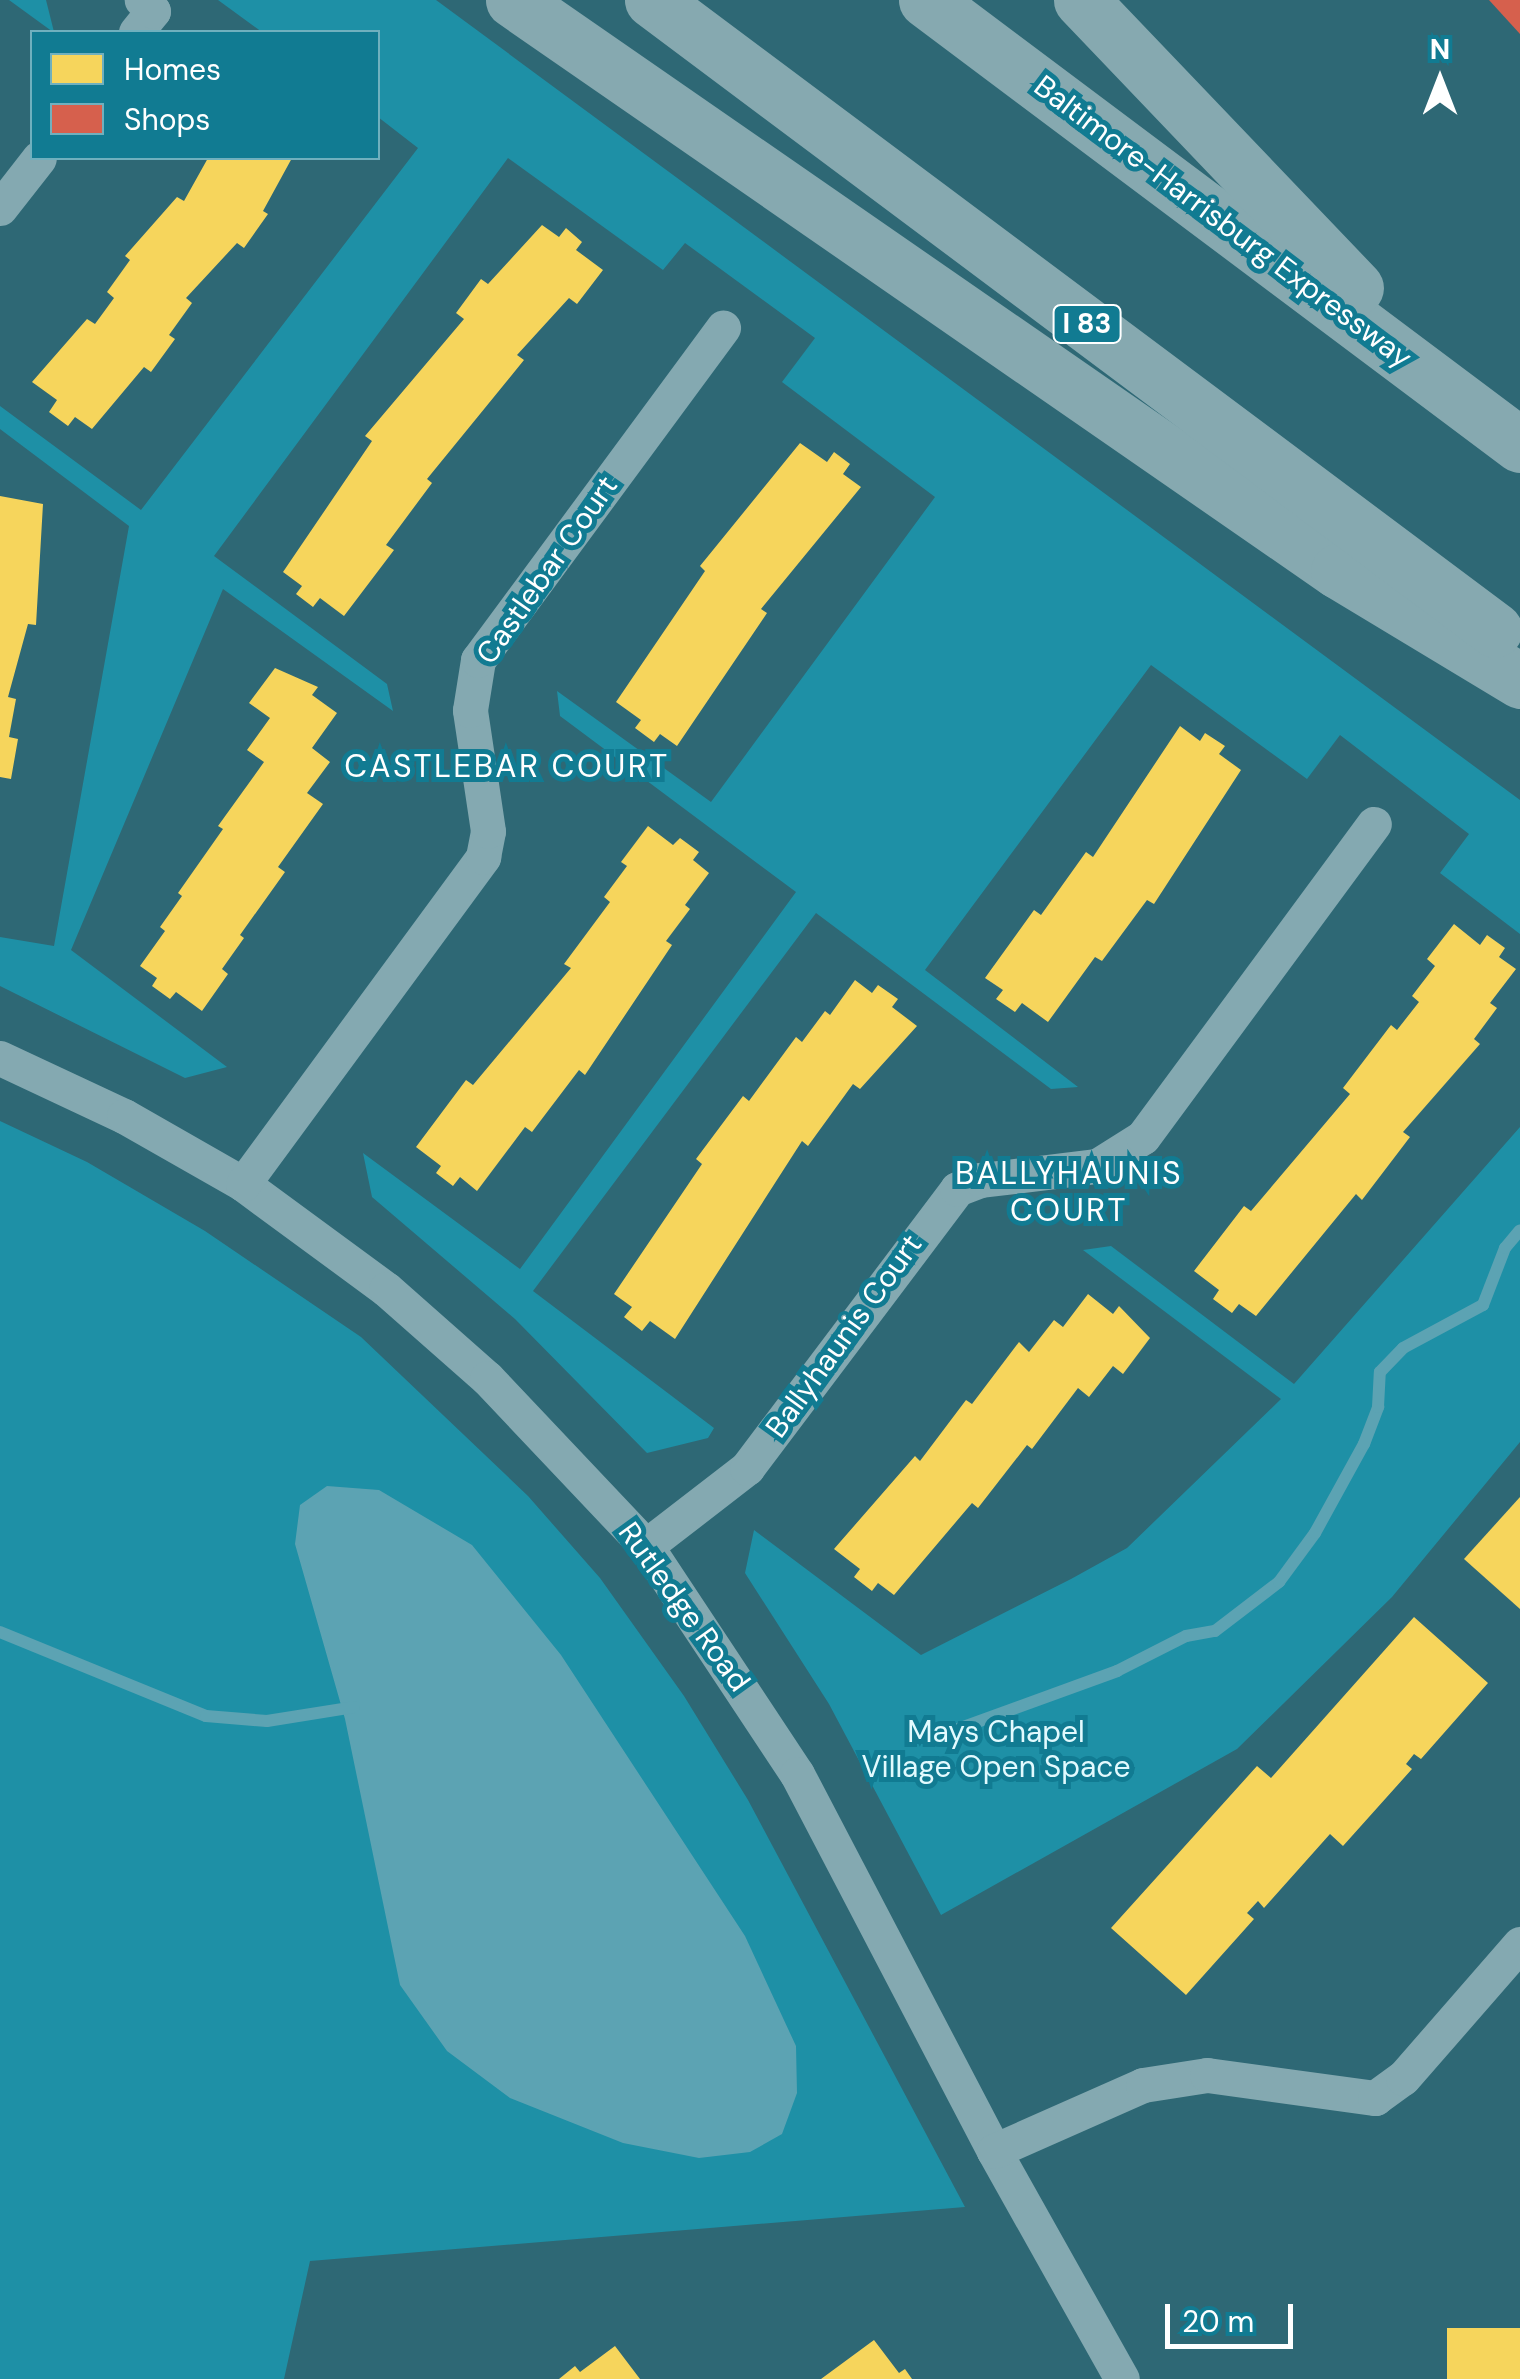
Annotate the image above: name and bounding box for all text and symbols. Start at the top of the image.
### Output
legend [30,30,380,160]
north arrow [1390,30,1490,130]
text: N [1430,31,1450,68]
text: Homes [124,50,221,89]
street label: Baltimore-Harrisburg Expressway [1027,68,1419,376]
text: Shops [124,100,210,139]
road number: I 83 [1052,301,1122,347]
street label: Castlebar Court [469,469,625,671]
district label: CASTLEBAR COURT [344,747,670,785]
district label: BALLYHAUNIS COURT [955,1155,1183,1230]
street label: Ballyhaunis Court [758,1228,930,1444]
street label: Rutledge Road [611,1515,757,1699]
park label: Mays Chapel Village Open Space [861,1714,1131,1784]
scale bar [1170,2284,1298,2346]
text: 20 m [1182,2302,1254,2341]

